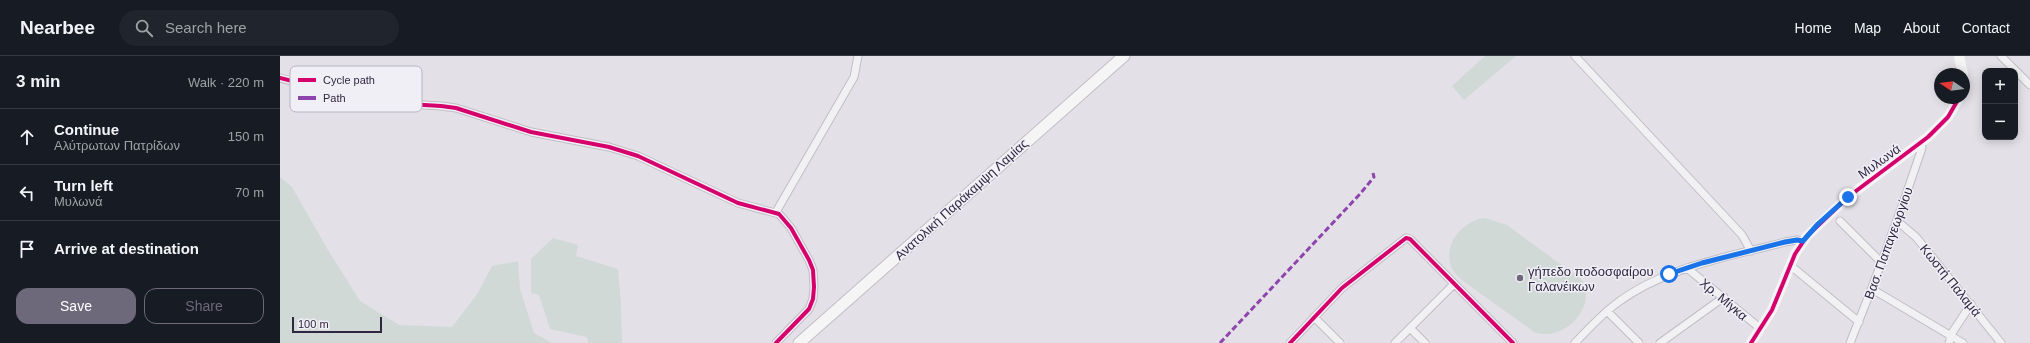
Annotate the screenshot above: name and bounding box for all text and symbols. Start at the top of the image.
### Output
search box [119,10,399,46]
text: Nearbee [20,17,95,38]
icon: search [133,17,155,39]
text: Search here [165,19,247,36]
text: Home [1795,20,1832,36]
text: Map [1854,20,1881,36]
text: About [1903,20,1940,36]
text: Contact [1962,20,2010,36]
legend [290,66,422,112]
north arrow [1934,68,1970,104]
map controls [1982,68,2018,140]
button: + [1982,68,2018,104]
text: 3 min [16,72,60,91]
text: Cycle path [323,74,375,86]
text: Walk · 220 m [188,75,264,90]
text: Path [323,92,346,104]
button: − [1982,104,2018,140]
text: Continue [54,121,119,138]
icon: ahead [16,126,38,148]
text: 150 m [228,129,264,144]
street label: Ανατολική Παράκαμψη Λαμίας [892,136,1031,263]
text: Αλύτρωτων Πατρίδων [54,138,180,153]
street label: Μυλωνά [1855,141,1904,182]
text: Turn left [54,177,113,194]
icon: left [16,182,38,204]
text: 70 m [235,185,264,200]
street label: Βασ. Παπαγεωργίου [1861,185,1916,301]
route end [1839,188,1857,206]
text: Μυλωνά [54,194,102,209]
icon: arrive [16,238,38,260]
text: Arrive at destination [54,240,199,257]
street label: Κωστή Παλαμά [1917,241,1985,320]
place label: γήπεδο ποδοσφαίρου Γαλανέικων [1528,264,1654,294]
route start [1660,265,1678,283]
marker: γήπεδο ποδοσφαίρου Γαλανέικων [1515,273,1525,283]
street label: Χρ. Μίγκα [1697,275,1751,324]
button: Save [16,288,136,324]
button: Share [144,288,264,324]
scale bar [292,315,382,334]
text: 100 m [298,318,329,330]

